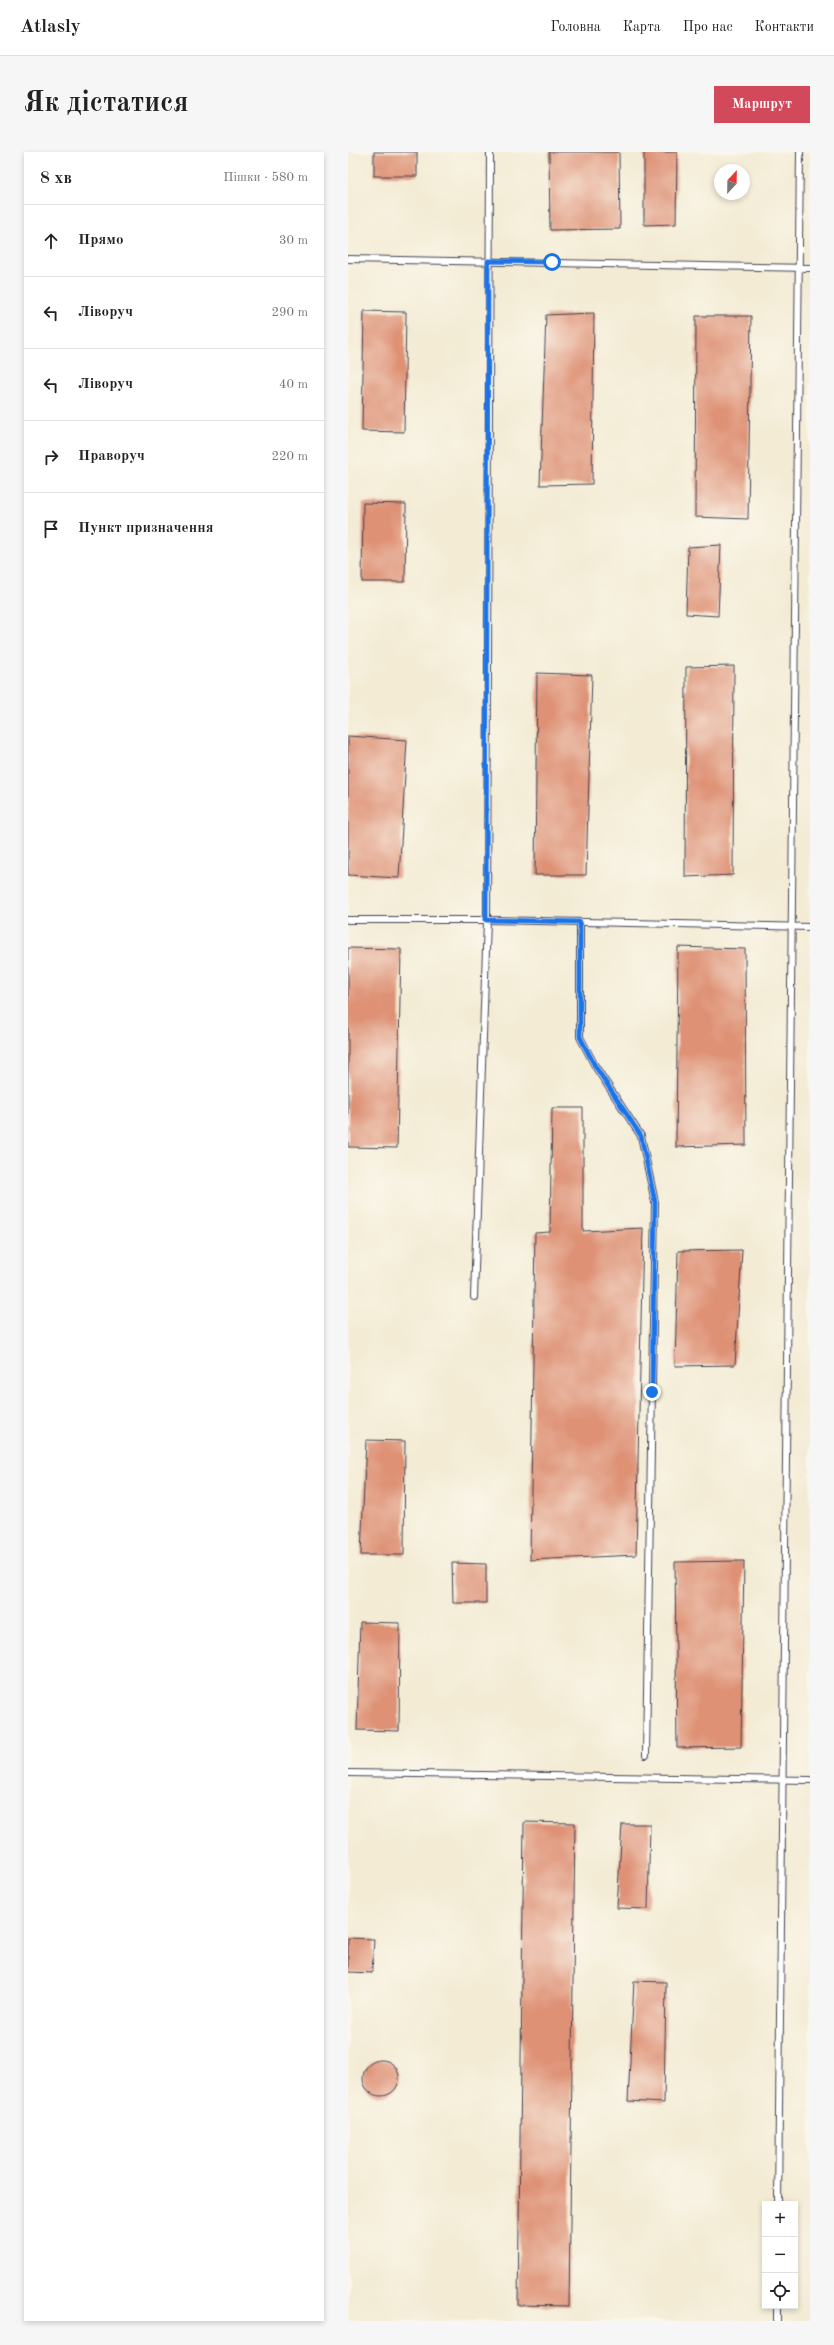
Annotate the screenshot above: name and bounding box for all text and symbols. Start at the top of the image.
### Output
text: Atlasly [20,18,81,37]
text: Головна [550,20,601,34]
text: Карта [623,20,661,34]
text: Про нас [683,20,733,34]
text: Контакти [755,20,814,34]
button: Маршрут [714,86,810,123]
text: Як дістатися [24,90,188,118]
north arrow [714,164,750,200]
text: 8 хв [40,170,72,187]
text: Пішки · 580 m [223,171,308,184]
icon: ahead [40,230,62,252]
text: Прямо [78,233,124,248]
text: 30 m [279,234,308,247]
route start [543,253,561,271]
icon: left [40,302,62,324]
text: Ліворуч [78,305,133,320]
text: 290 m [271,306,308,319]
icon: left [40,374,62,396]
text: Ліворуч [78,377,133,392]
text: 40 m [279,378,308,391]
icon: right [40,446,62,468]
text: Праворуч [78,449,145,464]
text: 220 m [271,450,308,463]
icon: arrive [40,518,62,540]
text: Пункт призначення [78,521,214,536]
route end [643,1383,661,1401]
map controls [762,2201,798,2309]
button: + [762,2201,798,2237]
button: − [762,2237,798,2273]
button: locate [762,2273,798,2309]

